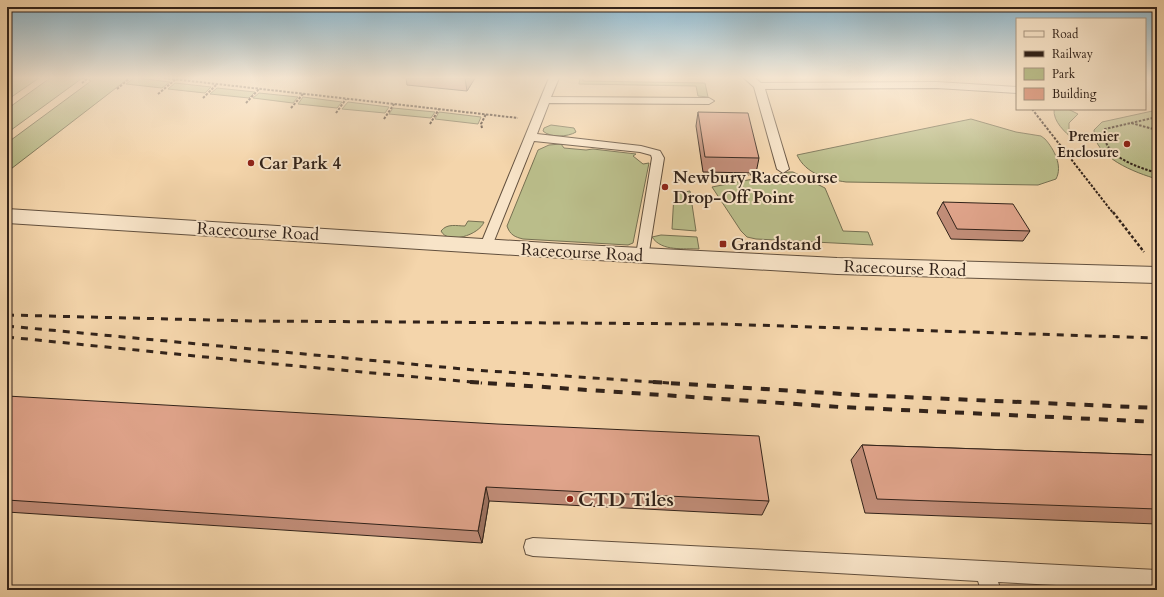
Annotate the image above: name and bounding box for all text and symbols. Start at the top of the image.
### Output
legend [1016,18,1146,110]
text: Road [1052,26,1079,42]
text: Railway [1052,46,1094,62]
text: Park [1052,66,1076,82]
text: Building [1052,86,1097,102]
place label: Premier Enclosure [1057,127,1119,162]
marker: Premier Enclosure [1122,139,1132,149]
place label: Car Park 4 [259,152,341,175]
marker: Car Park 4 [246,158,256,168]
place label: Newbury Racecourse Drop-Off Point [673,166,838,209]
marker: Newbury Racecourse Drop-Off Point [660,182,670,192]
street label: Racecourse Road [196,217,320,246]
place label: Grandstand [731,233,822,256]
street label: Racecourse Road [520,238,644,267]
marker: Grandstand [718,239,728,249]
street label: Racecourse Road [843,255,967,282]
place label: CTD Tiles [578,486,674,513]
marker: CTD Tiles [565,494,575,504]

